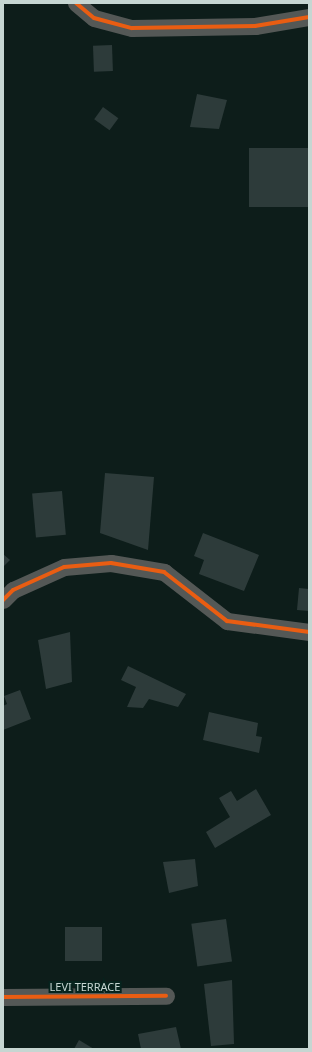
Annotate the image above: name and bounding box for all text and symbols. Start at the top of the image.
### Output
street label: LEVI TERRACE [50,980,120,994]

